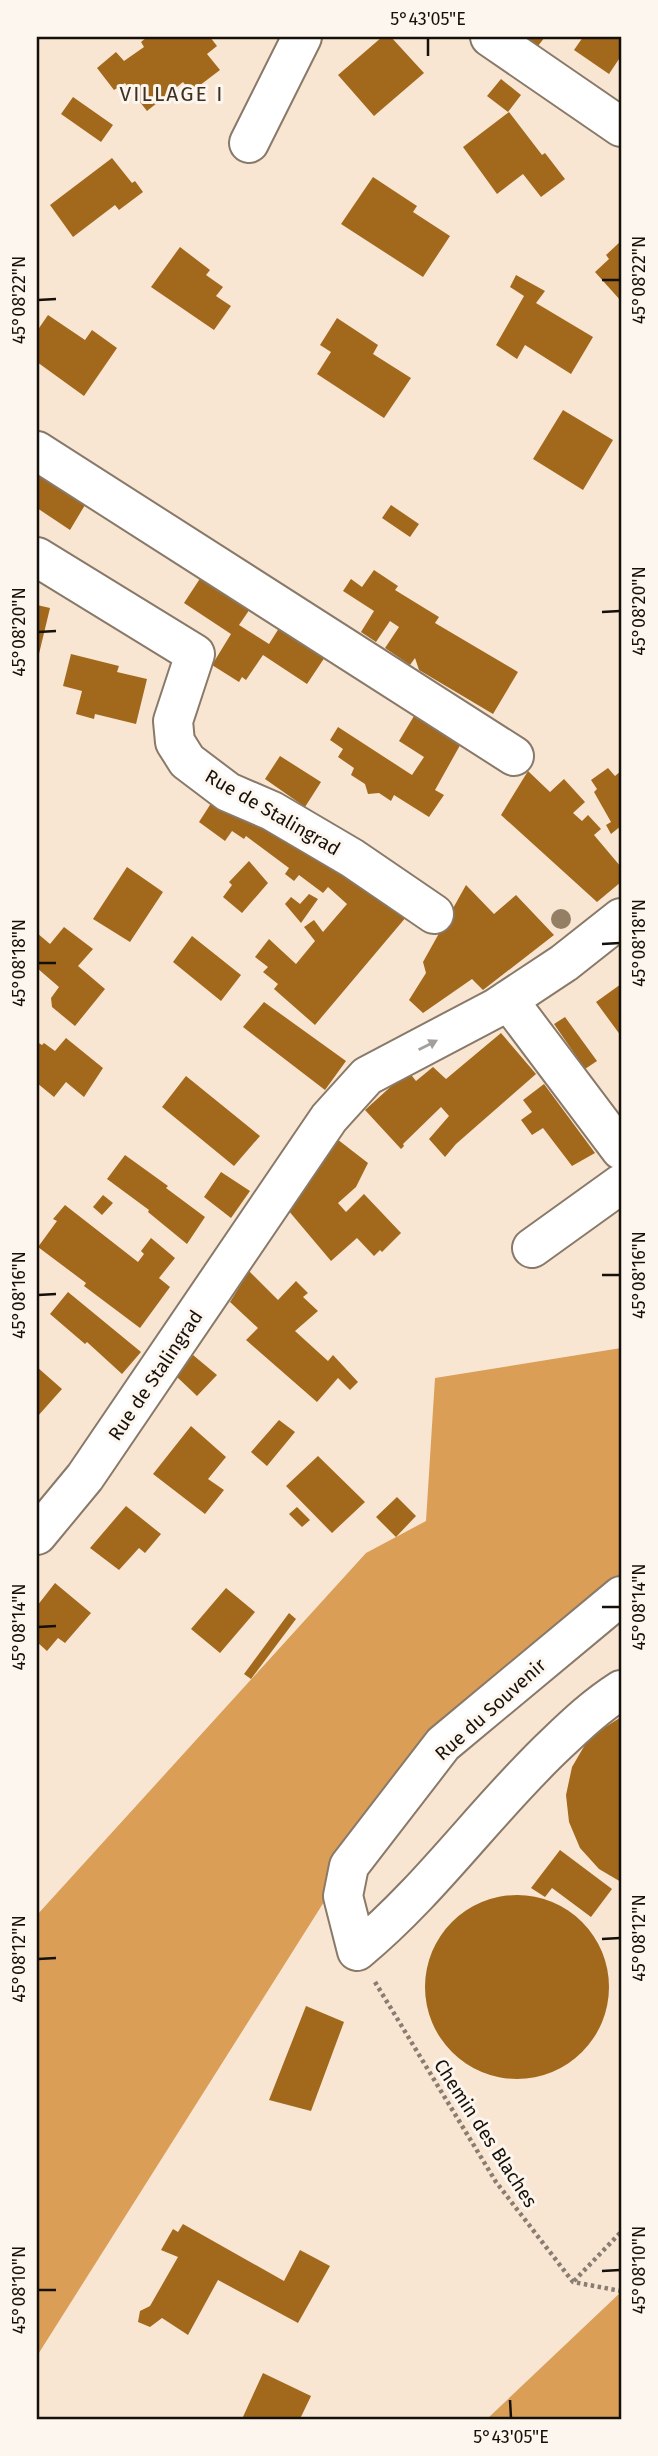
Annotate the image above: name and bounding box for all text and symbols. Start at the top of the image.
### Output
text: 5°43'05"E [390,8,466,30]
district label: VILLAGE I [120,81,224,107]
text: 45°08'22"N [628,236,650,324]
text: 45°08'22"N [8,256,30,344]
text: 45°08'20"N [628,566,650,656]
text: 45°08'20"N [8,587,30,677]
street label: Rue de Stalingrad [201,764,344,860]
text: 45°08'18"N [628,899,650,987]
text: 45°08'18"N [8,919,30,1007]
one-way arrow [418,1039,438,1050]
text: 45°08'16"N [628,1231,650,1319]
text: 45°08'16"N [8,1251,30,1339]
street label: Rue de Stalingrad [103,1306,208,1445]
text: 45°08'14"N [628,1563,650,1651]
text: 45°08'14"N [8,1583,30,1671]
street label: Rue du Souvenir [430,1653,551,1765]
text: 45°08'12"N [628,1894,650,1982]
text: 45°08'12"N [8,1915,30,2003]
street label: Chemin des Blaches [429,2055,542,2212]
text: 45°08'10"N [628,2226,650,2314]
text: 45°08'10"N [8,2246,30,2334]
text: 5°43'05"E [473,2426,549,2448]

